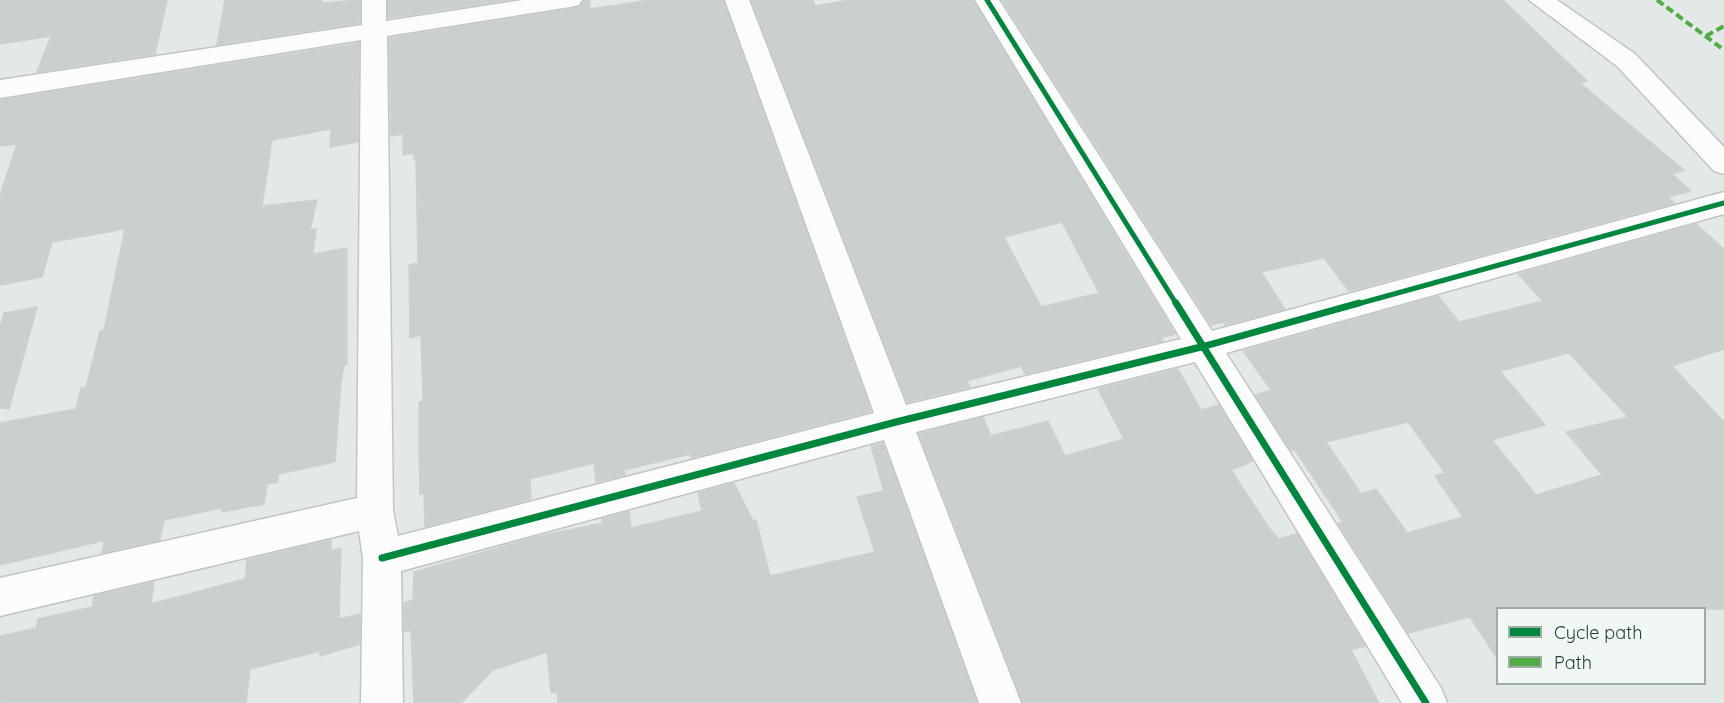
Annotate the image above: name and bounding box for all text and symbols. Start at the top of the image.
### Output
legend [1496,607,1706,685]
text: Cycle path [1554,621,1642,644]
text: Path [1554,651,1592,674]

